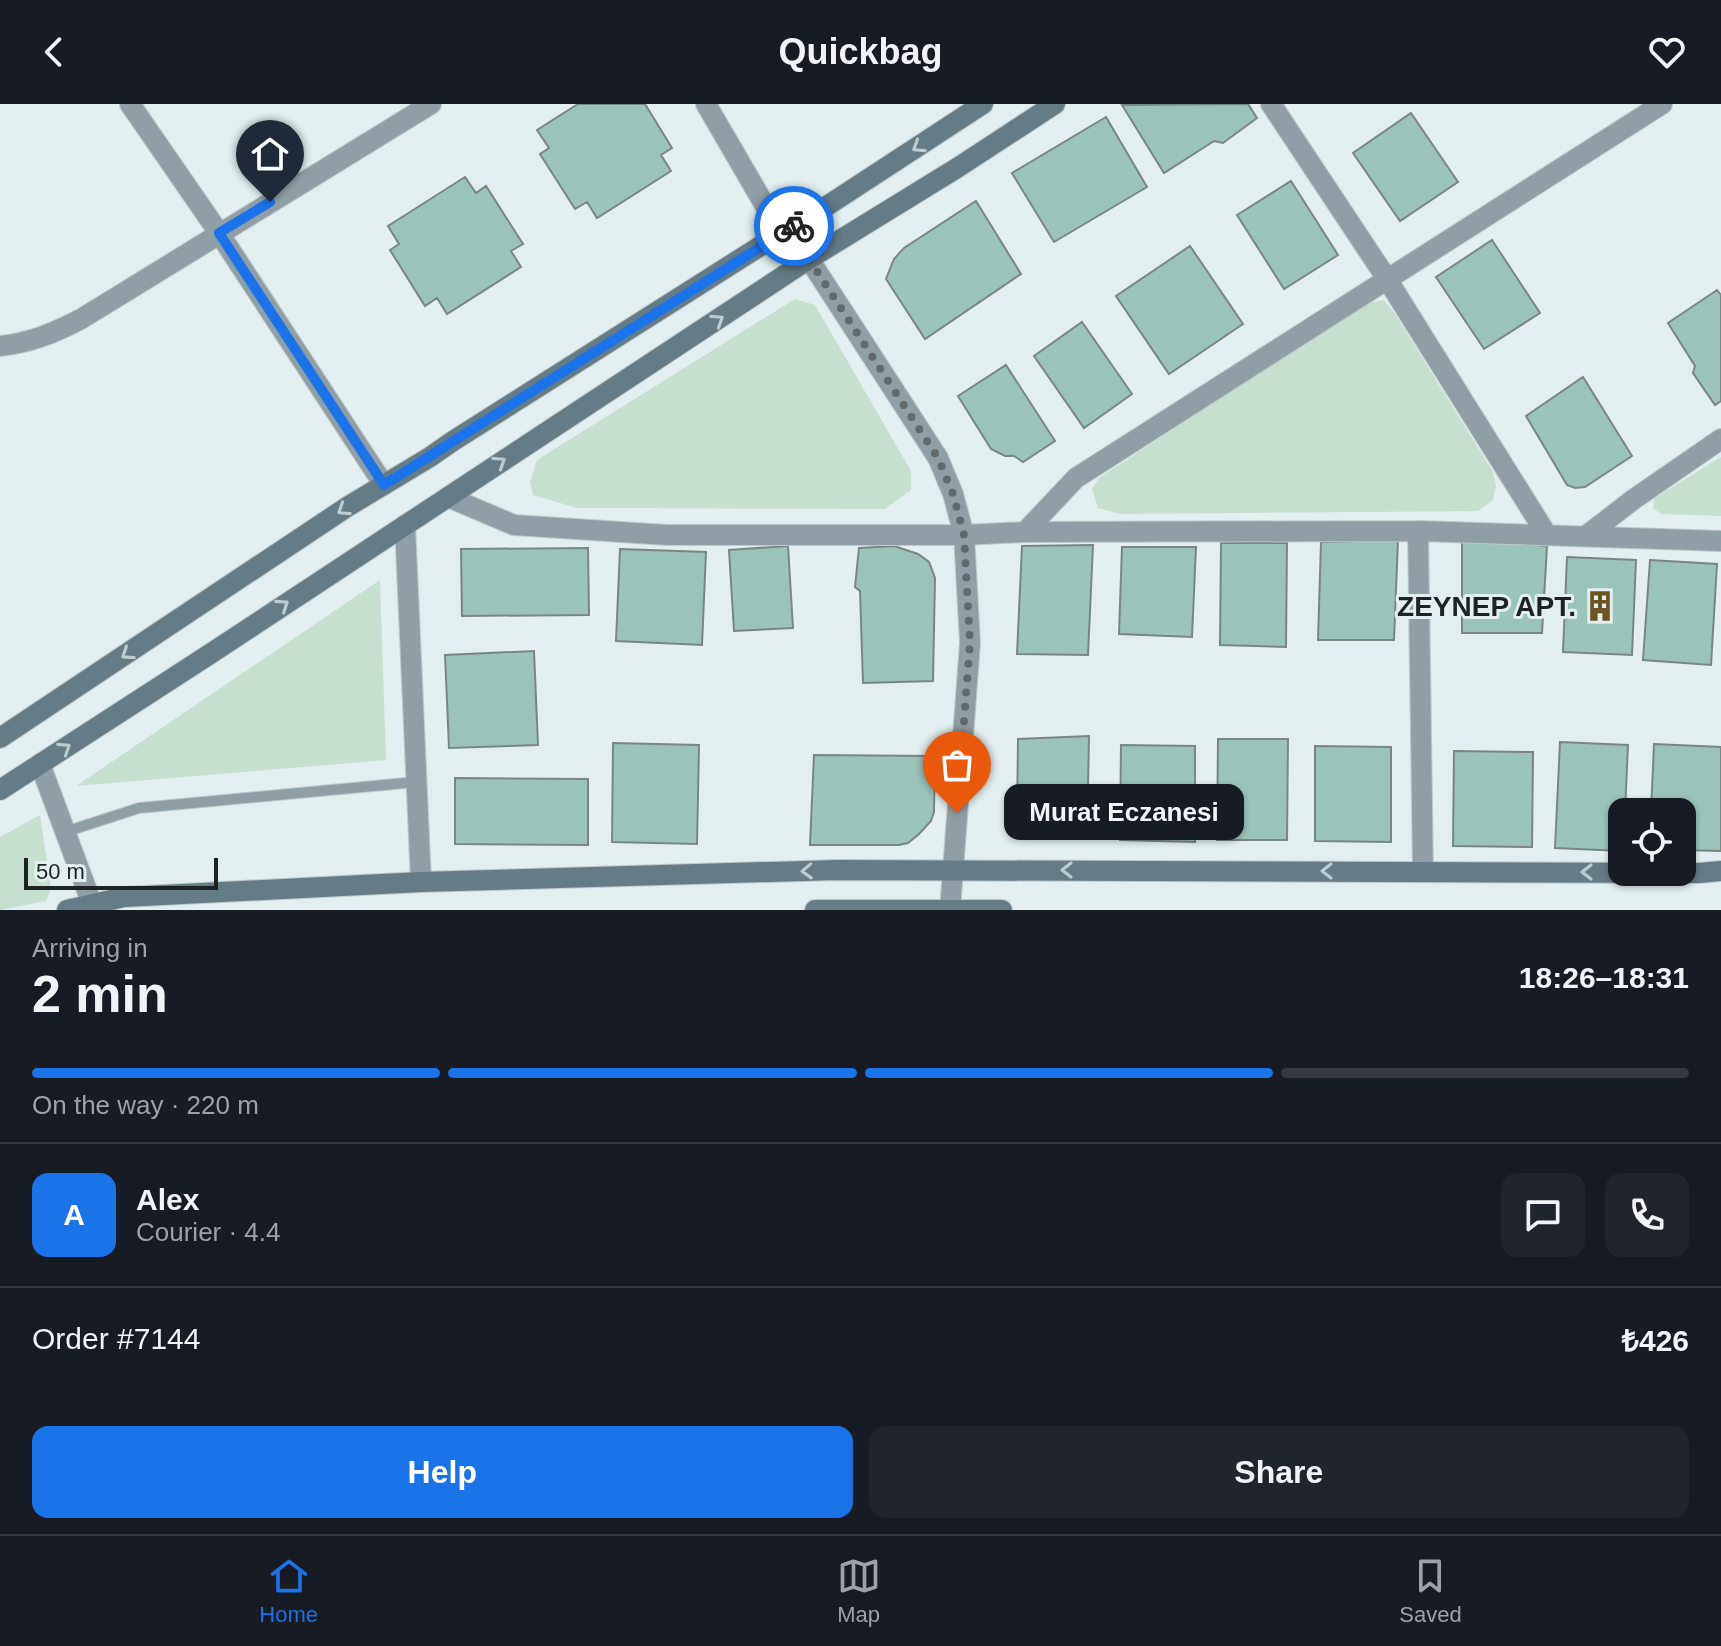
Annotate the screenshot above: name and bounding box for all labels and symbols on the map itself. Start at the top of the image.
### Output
pin [236,120,304,202]
one-way arrow [912,137,927,152]
courier [754,186,834,266]
one-way arrow [709,314,723,329]
one-way arrow [491,457,506,472]
one-way arrow [337,500,352,515]
building icon: ZEYNEP APT. [1583,589,1617,623]
place label: ZEYNEP APT. [1397,591,1576,622]
one-way arrow [275,600,289,615]
one-way arrow [121,644,135,659]
pin [923,731,991,813]
one-way arrow [57,742,71,757]
callout: Murat Eczanesi [1005,785,1245,841]
scale bar [24,854,218,890]
one-way arrow [1060,861,1073,879]
one-way arrow [800,862,813,880]
one-way arrow [1320,863,1333,880]
one-way arrow [1580,864,1593,881]

